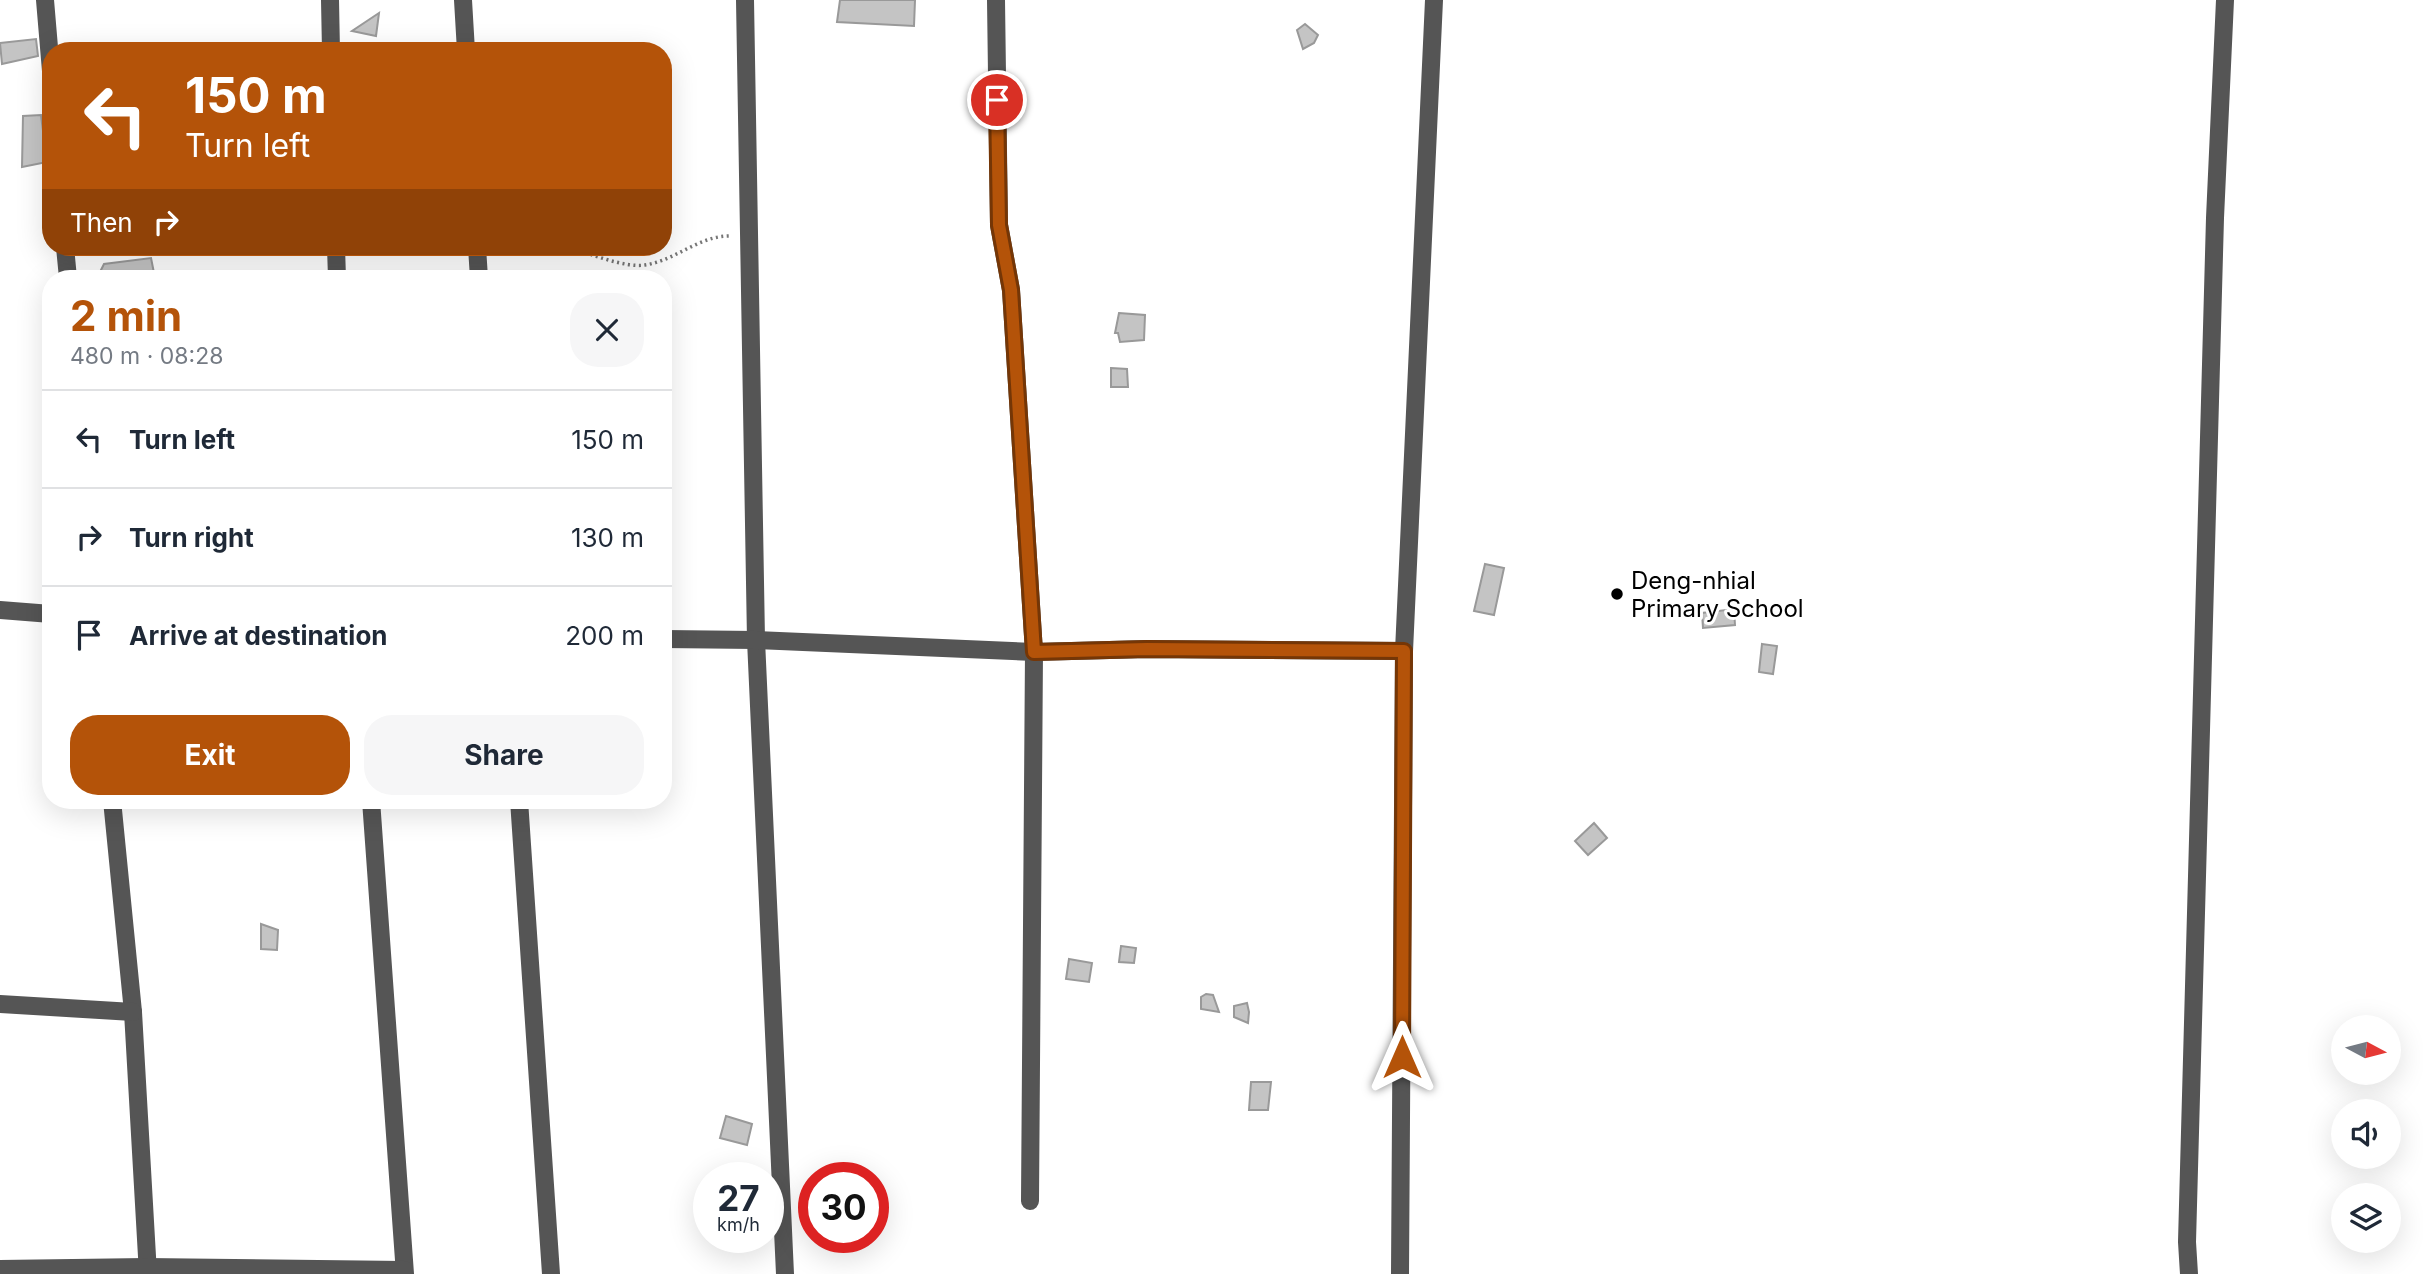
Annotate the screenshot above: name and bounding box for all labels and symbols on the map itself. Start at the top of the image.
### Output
pin [967,70,1027,130]
place label: Deng-nhial Primary School [1631,566,1804,623]
marker: Deng-nhial Primary School [1609,586,1625,602]
north arrow [2331,1015,2401,1085]
position arrow [1365,1020,1439,1094]
speed limit sign: 30 [798,1162,889,1253]

